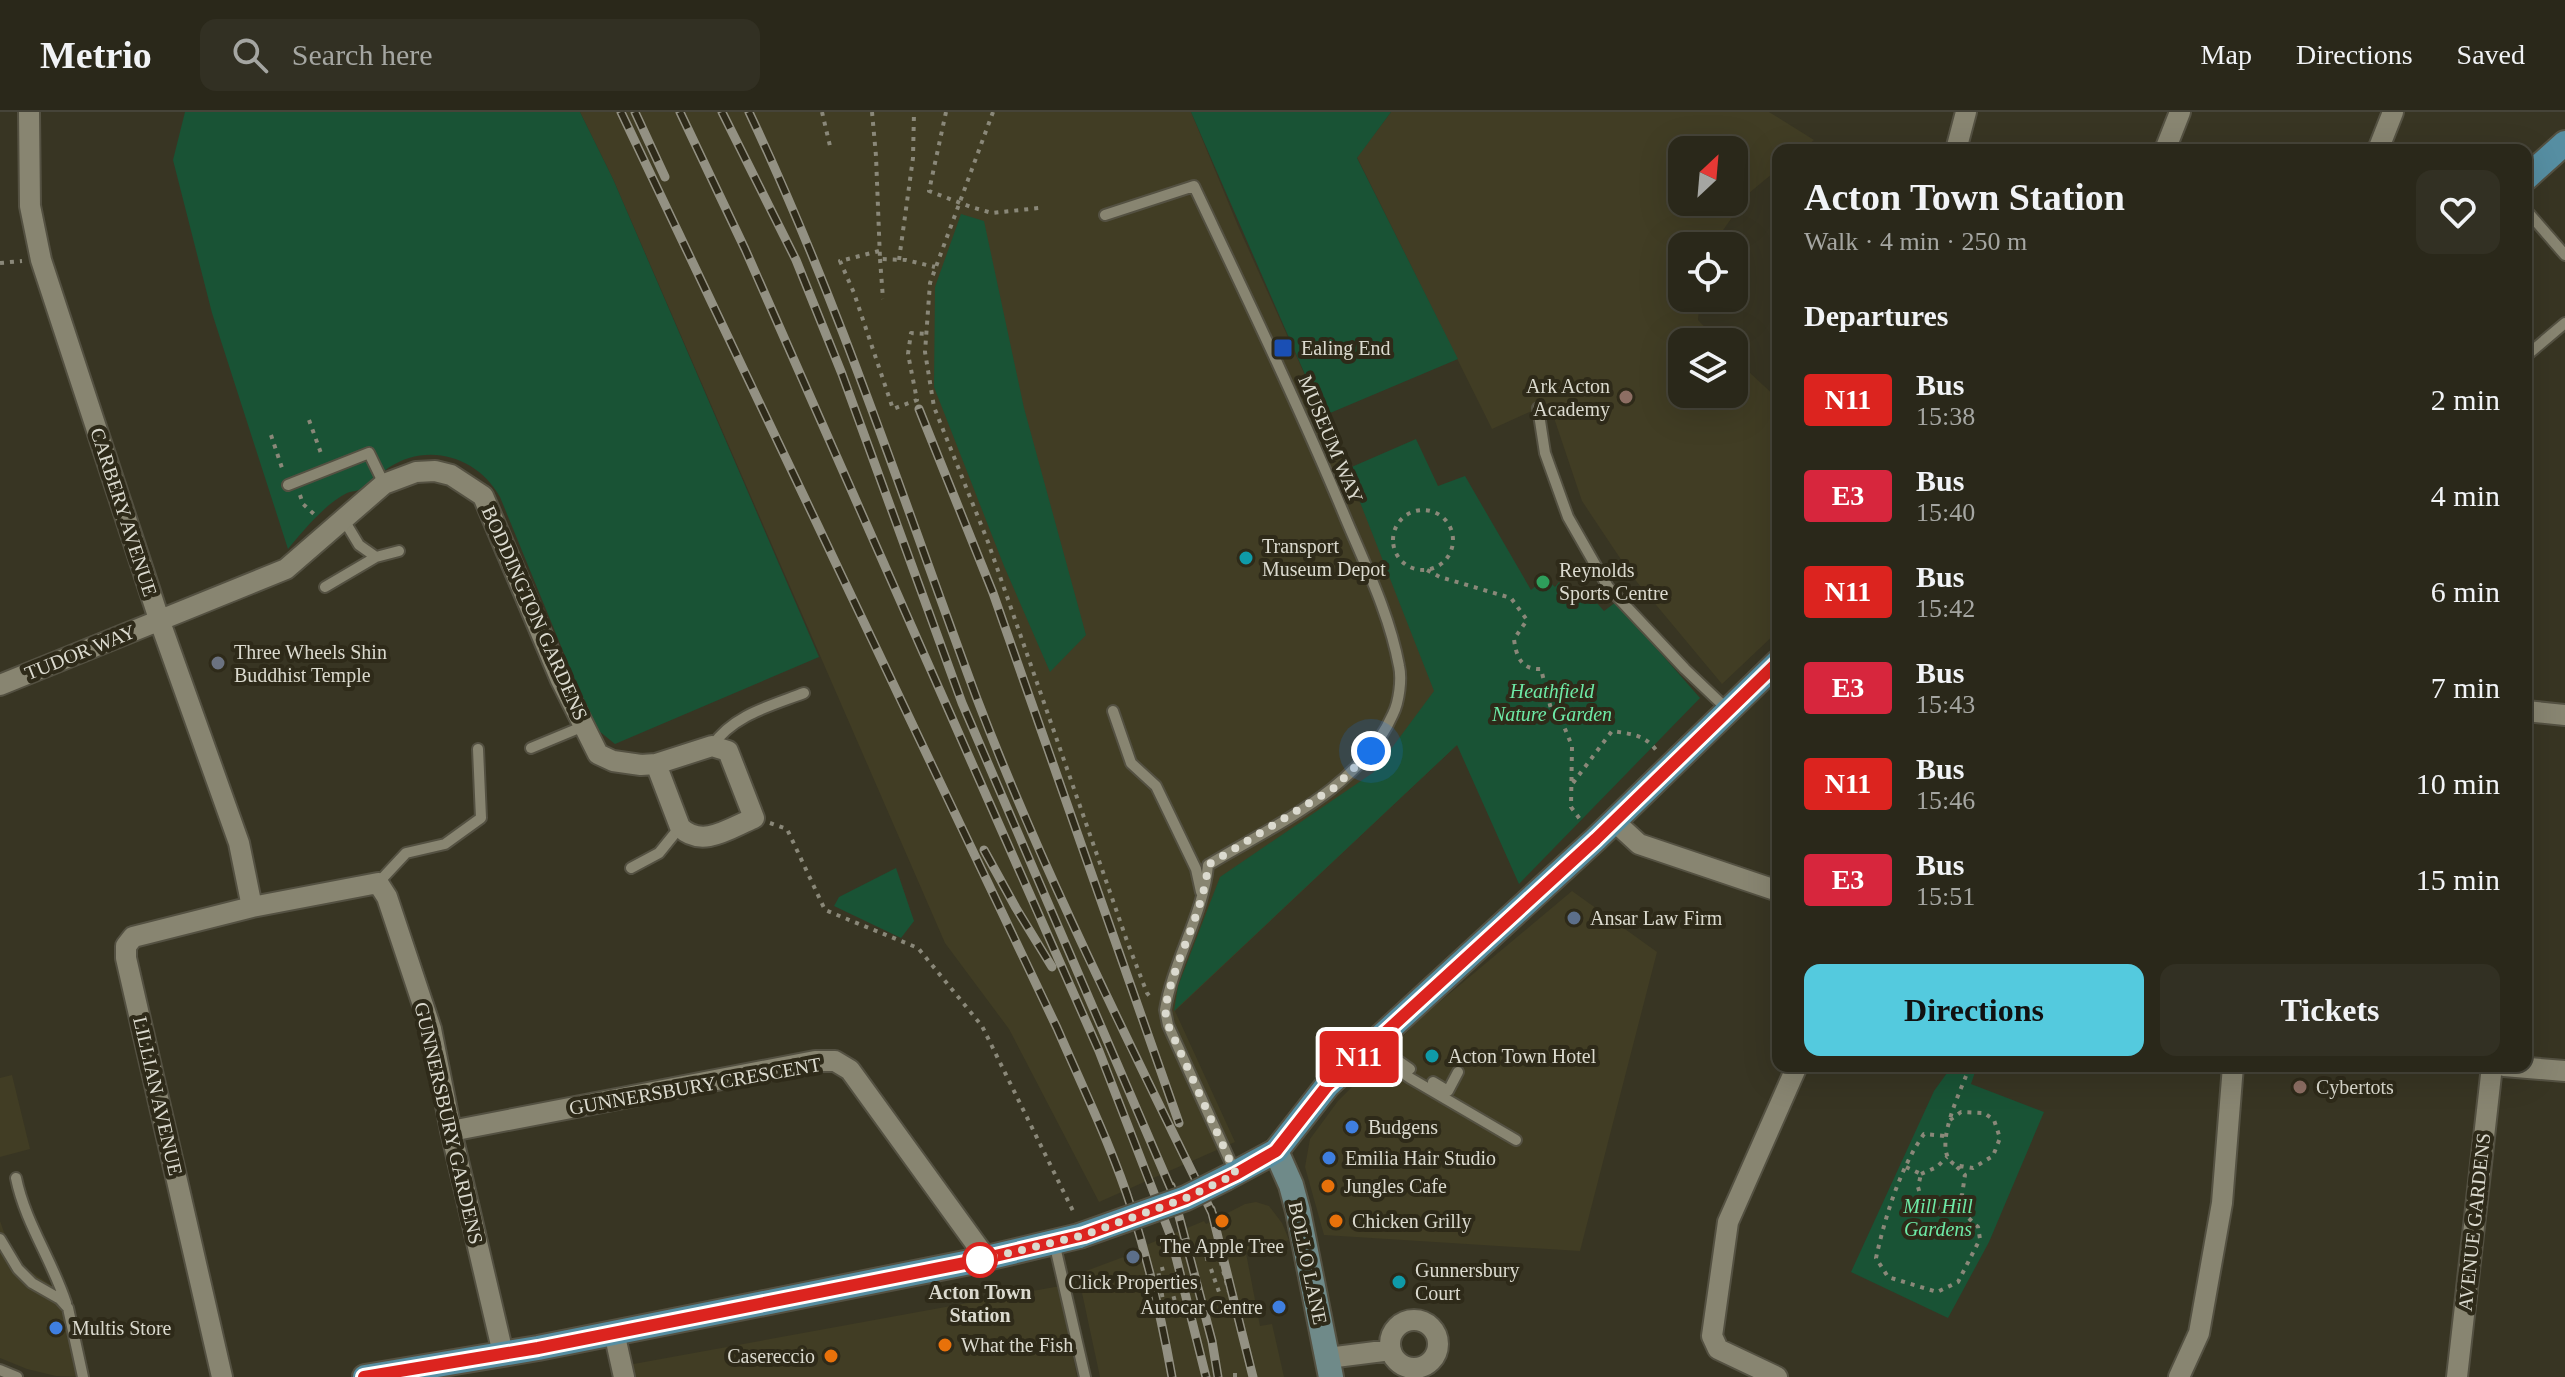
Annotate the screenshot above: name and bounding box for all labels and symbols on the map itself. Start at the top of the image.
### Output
north arrow [1668,136,1748,216]
marker: Ealing End [1272,337,1294,359]
place label: Ealing End [1301,337,1390,360]
street label: MUSEUM WAY [1294,372,1368,506]
place label: Ark Acton Academy [1526,375,1610,421]
marker: Ark Acton Academy [1617,388,1635,406]
street label: CARBERY AVENUE [86,425,162,599]
street label: BODDINGTON GARDENS [478,502,592,724]
place label: Transport Museum Depot [1262,535,1386,581]
marker: Transport Museum Depot [1237,549,1255,567]
place label: Reynolds Sports Centre [1559,559,1669,605]
marker: Reynolds Sports Centre [1534,573,1552,591]
street label: TUDOR WAY [22,620,138,684]
place label: Three Wheels Shin Buddhist Temple [234,641,387,687]
marker: Three Wheels Shin Buddhist Temple [209,654,227,672]
park label: Heathfield Nature Garden [1491,680,1612,725]
your location [1351,731,1391,771]
place label: Ansar Law Firm [1590,907,1723,929]
marker: Ansar Law Firm [1565,909,1583,927]
street label: GUNNERSBURY GARDENS [410,1000,488,1246]
street label: LILLIAN AVENUE [129,1014,187,1178]
line badge: N11 [1313,1031,1405,1083]
place label: Acton Town Hotel [1448,1045,1597,1067]
marker: Acton Town Hotel [1423,1047,1441,1065]
street label: GUNNERSBURY CRESCENT [567,1053,823,1119]
place label: Cybertots [2316,1076,2394,1099]
marker: Cybertots [2291,1078,2309,1096]
place label: Budgens [1368,1116,1438,1139]
marker: Budgens [1343,1118,1361,1136]
street label: AVENUE GARDENS [2454,1132,2494,1312]
place label: Emilia Hair Studio [1345,1147,1496,1169]
marker: Emilia Hair Studio [1320,1149,1338,1167]
place label: Jungles Cafe [1344,1175,1447,1198]
marker: Jungles Cafe [1319,1177,1337,1195]
park label: Mill Hill Gardens [1902,1195,1973,1240]
street label: BOLLO LANE [1284,1200,1332,1326]
place label: Chicken Grilly [1352,1210,1471,1233]
marker: The Apple Tree [1213,1212,1231,1230]
marker: Chicken Grilly [1327,1212,1345,1230]
place label: The Apple Tree [1160,1235,1284,1258]
marker: Acton Town Station [963,1243,997,1277]
marker: Click Properties [1124,1248,1142,1266]
place label: Gunnersbury Court [1415,1259,1519,1304]
place label: Click Properties [1068,1271,1198,1294]
marker: Gunnersbury Court [1390,1273,1408,1291]
place label: Acton Town Station [929,1281,1031,1326]
place label: Autocar Centre [1140,1296,1263,1318]
marker: Autocar Centre [1270,1298,1288,1316]
place label: Multis Store [72,1317,172,1339]
marker: Multis Store [47,1319,65,1337]
place label: What the Fish [961,1334,1073,1356]
marker: What the Fish [936,1336,954,1354]
place label: Casereccio [727,1345,815,1367]
marker: Casereccio [822,1347,840,1365]

